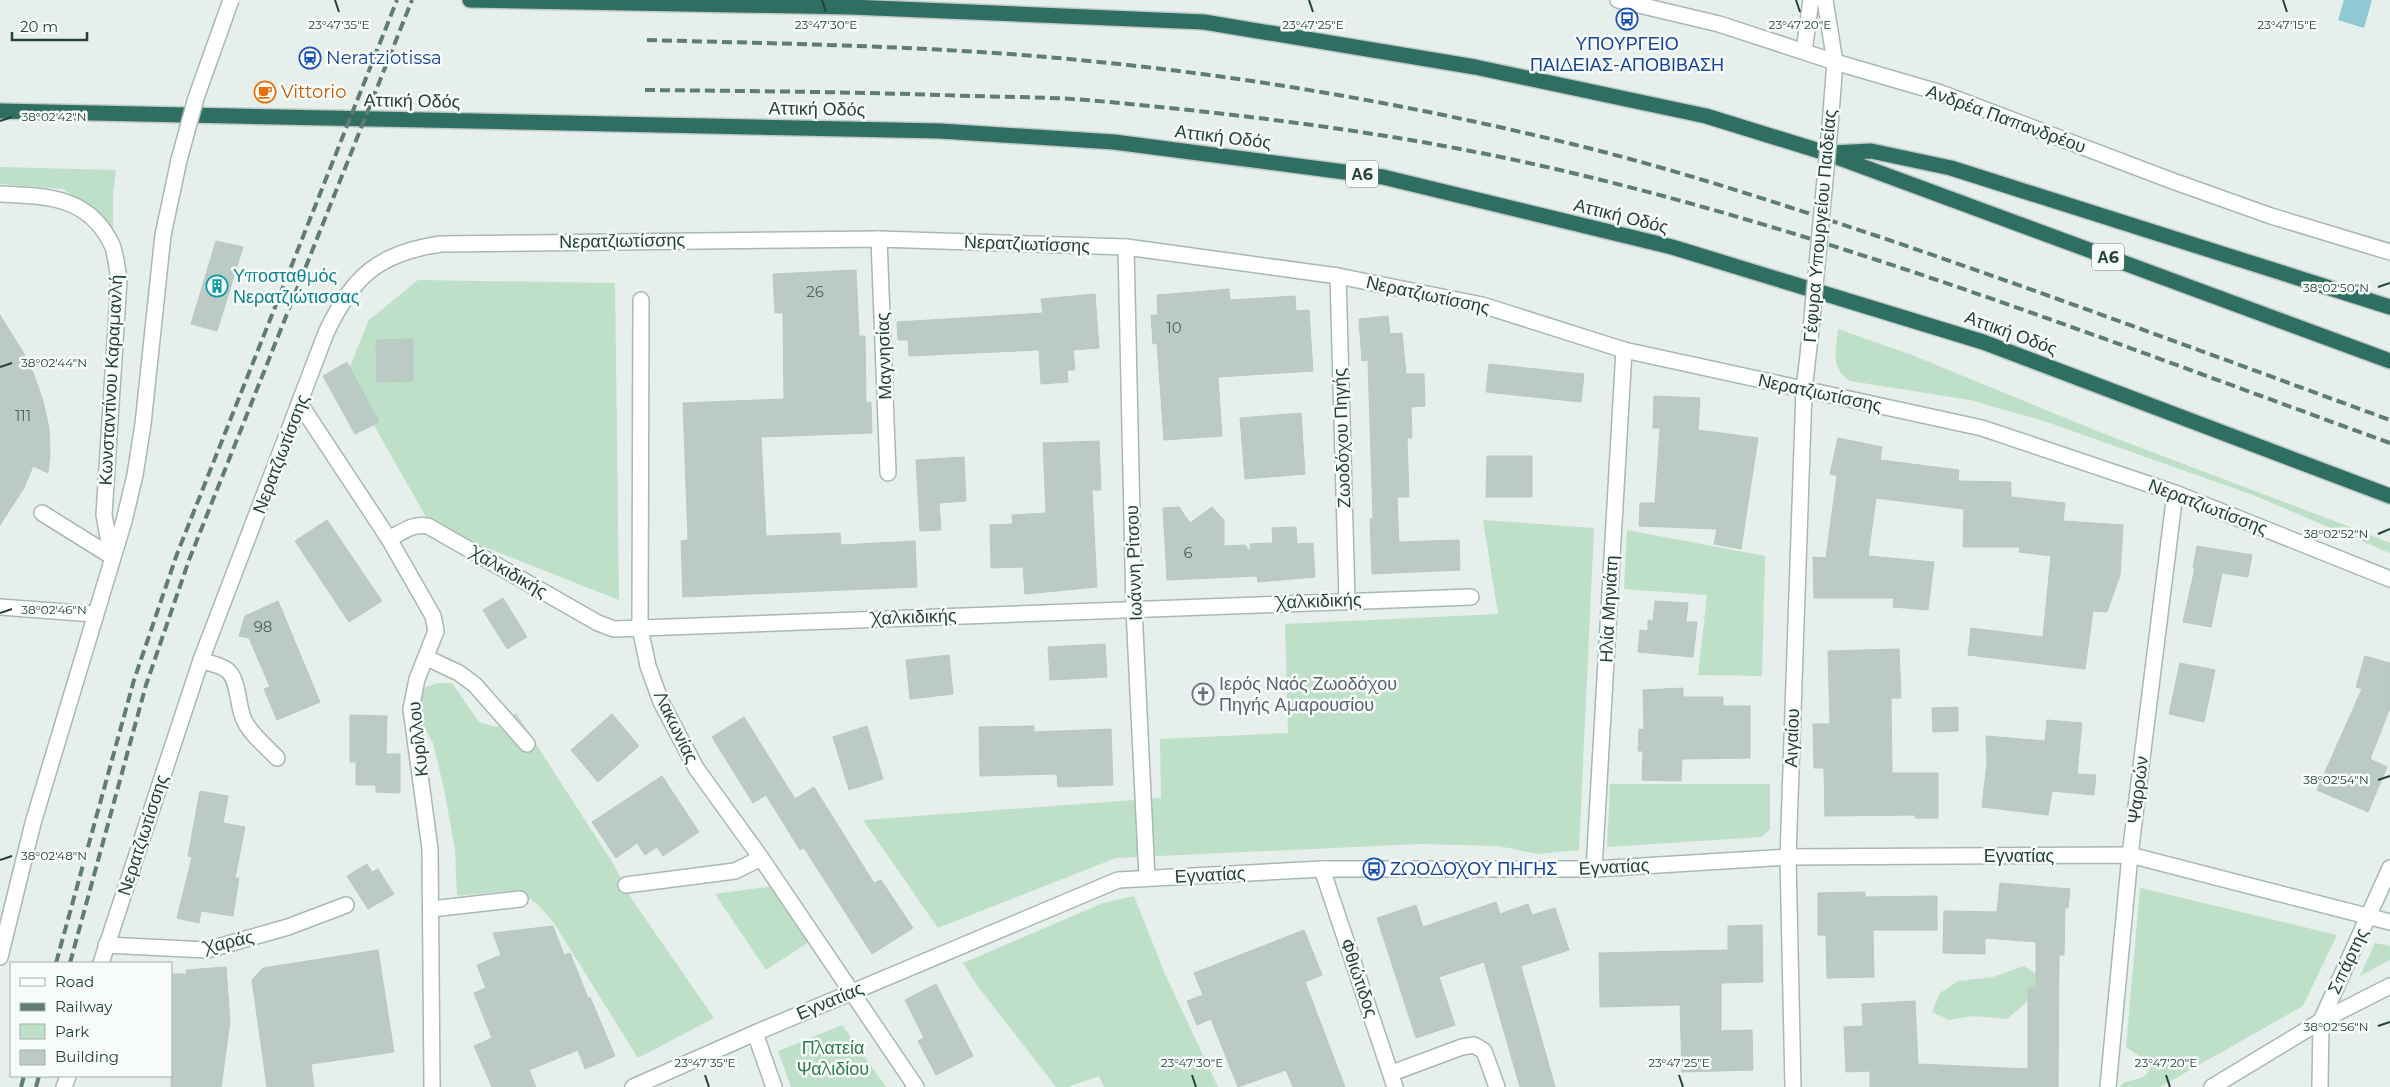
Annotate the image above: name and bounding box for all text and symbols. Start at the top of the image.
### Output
bus stop icon: ΥΠΟΥΡΓΕΙΟ ΠΑΙΔΕΙΑΣ-ΑΠΟΒΙΒΑΣΗ [1615,7,1639,31]
scale bar [12,10,88,42]
text: 20 m [20,17,58,36]
text: 23°47'35"E [308,17,370,32]
text: 23°47'30"E [795,17,857,32]
text: 23°47'25"E [1282,17,1344,32]
text: 23°47'20"E [1769,17,1831,32]
text: 23°47'15"E [2257,17,2317,32]
place label: ΥΠΟΥΡΓΕΙΟ ΠΑΙΔΕΙΑΣ-ΑΠΟΒΙΒΑΣΗ [1530,33,1724,76]
station icon: Neratziotissa [298,46,322,70]
place label: Neratziotissa [326,47,442,69]
cafe icon: Vittorio [253,80,277,104]
street label: Ανδρέα Παπανδρέου [1923,80,2089,158]
place label: Vittorio [281,81,346,103]
street label: Αττική Οδός [363,89,461,113]
street label: Αττική Οδός [768,97,866,121]
street label: Γέφυρα Υπουργείου Παιδείας [1799,108,1841,344]
text: 38°02'42"N [21,109,87,124]
street label: Αττική Οδός [1174,120,1273,154]
road number: Α6 [1346,160,1378,188]
street label: Αττική Οδός [1571,194,1671,238]
street label: Νερατζιωτίσσης [559,229,685,253]
street label: Νερατζιωτίσσης [964,231,1091,257]
road number: Α6 [2092,243,2124,270]
place label: Υποσταθμός Νερατζιώτισσας [233,265,360,308]
street label: Νερατζιωτίσσης [1364,271,1492,319]
street label: Κωνσταντίνου Καραμανλή [94,274,128,486]
building icon: Υποσταθμός Νερατζιώτισσας [205,274,229,298]
text: 38°02'50"N [2303,280,2369,295]
house number: 26 [806,282,824,301]
street label: Αττική Οδός [1962,306,2060,360]
street label: Μαγνησίας [871,312,897,400]
house number: 10 [1166,318,1182,337]
text: 38°02'44"N [21,355,87,370]
street label: Ζωοδόχου Πηγής [1329,367,1355,508]
street label: Νερατζιωτίσσης [1756,369,1884,417]
street label: Νερατζιωτίσσης [248,391,314,517]
house number: 111 [15,406,31,425]
street label: Νερατζιωτίσσης [2145,474,2271,540]
street label: Ιωάννη Ρίτσου [1121,505,1147,621]
text: 38°02'52"N [2304,526,2368,541]
street label: Χαλκιδικής [464,540,552,603]
house number: 6 [1183,543,1193,562]
street label: Ηλία Μηνιάτη [1595,555,1623,663]
street label: Χαλκιδικής [1273,589,1362,614]
text: 38°02'46"N [21,602,87,617]
street label: Χαλκιδικής [868,605,957,630]
house number: 98 [254,617,272,636]
place label: Ιερός Ναός Ζωοδόχου Πηγής Αμαρουσίου [1219,673,1397,716]
church icon: Ιερός Ναός Ζωοδόχου Πηγής Αμαρουσίου [1191,682,1215,706]
street label: Λακωνίας [649,687,703,767]
street label: Κυρίλλου [403,700,433,778]
street label: Αιγαίου [1780,708,1804,768]
street label: Ψαρρών [2123,755,2153,825]
street label: Νερατζιωτίσσης [113,771,173,898]
text: 38°02'54"N [2303,772,2369,787]
street label: Εγνατίας [1984,845,2055,867]
text: 38°02'48"N [21,848,87,863]
street label: Εγνατίας [1578,854,1650,880]
bus stop icon: ΖΩΟΔΟΧΟΥ ΠΗΓΗΣ [1362,857,1386,881]
place label: ΖΩΟΔΟΧΟΥ ΠΗΓΗΣ [1390,858,1557,880]
street label: Εγνατίας [1174,862,1246,888]
street label: Σπάρτης [2323,924,2373,998]
street label: Χαράς [199,926,256,959]
street label: Φθιώτιδος [1335,936,1383,1021]
legend [10,962,172,1077]
text: Road [55,972,94,991]
street label: Εγνατίας [793,977,867,1025]
text: Railway [55,997,113,1016]
text: 38°02'56"N [2304,1019,2369,1034]
text: Park [55,1022,89,1041]
park label: Πλατεία Ψαλιδίου [797,1037,869,1080]
text: Building [55,1047,119,1066]
text: 23°47'35"E [674,1055,736,1070]
text: 23°47'30"E [1161,1055,1223,1070]
text: 23°47'25"E [1648,1055,1710,1070]
text: 23°47'20"E [2135,1055,2197,1070]

